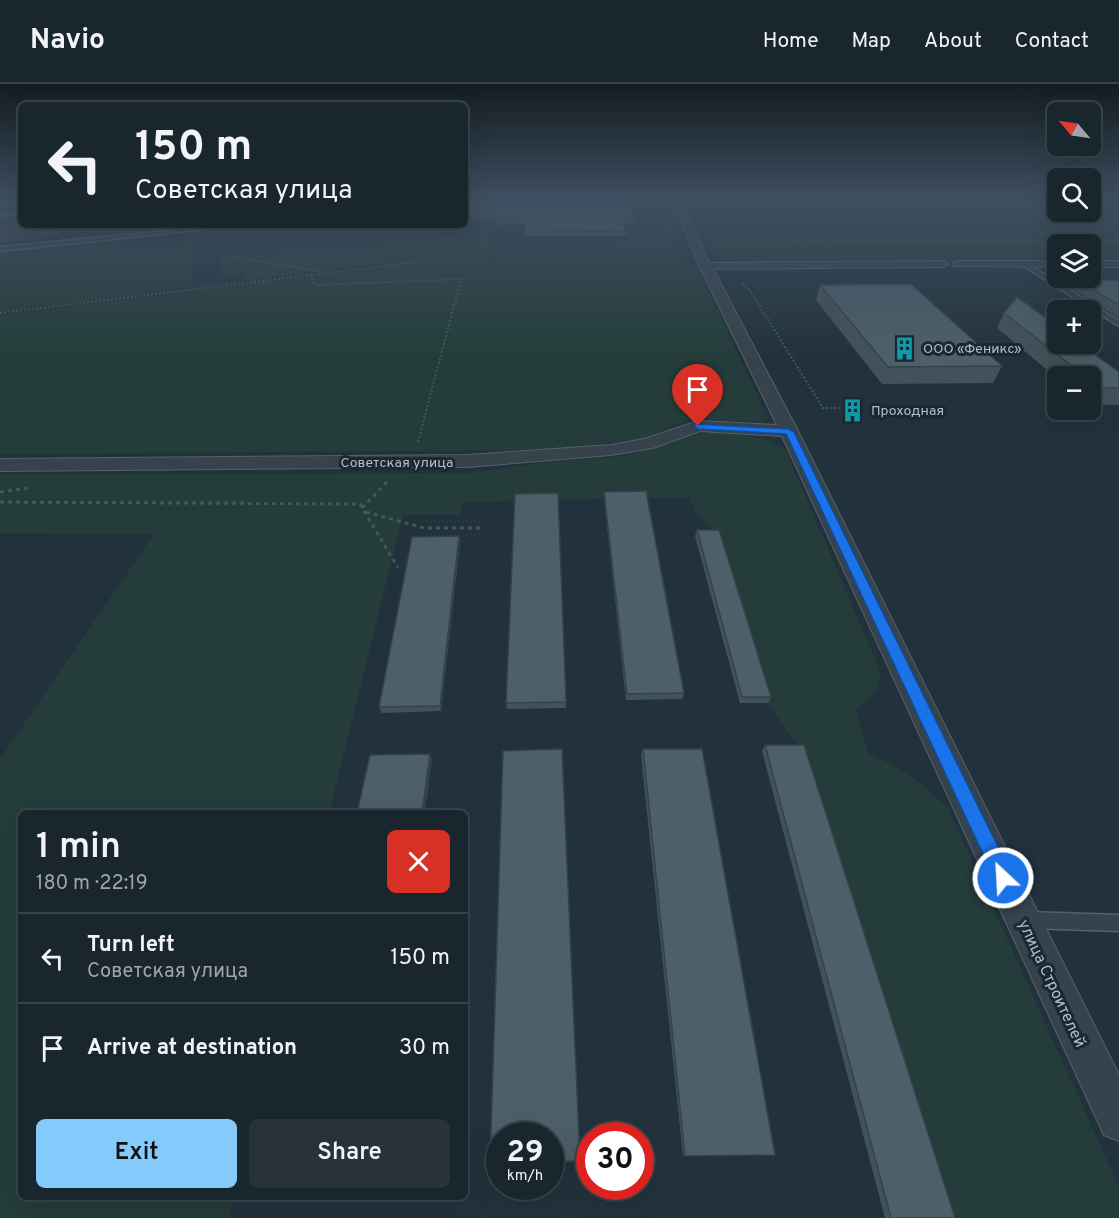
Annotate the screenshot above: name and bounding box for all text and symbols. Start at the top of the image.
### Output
text: Navio [30,23,105,59]
text: Home [763,28,819,55]
text: Map [852,28,891,55]
text: About [924,28,982,55]
text: Contact [1015,28,1089,55]
north arrow [1047,102,1101,156]
map controls [1047,102,1101,420]
text: 150 m [135,122,252,175]
icon: left [36,126,114,204]
button: search [1047,168,1101,222]
text: Советская улица [135,174,353,208]
button: layers [1047,234,1101,288]
button: + [1047,300,1101,354]
building icon: ООО «Феникс» [892,335,918,361]
place label: ООО «Феникс» [923,341,1021,358]
pin [672,364,723,426]
button: − [1047,366,1101,420]
icon: arrive [681,373,714,406]
building icon: Проходная [840,397,866,423]
place label: Проходная [871,403,944,420]
street label: Советская улица [341,455,453,472]
text: 1 min [36,825,121,871]
button: close [387,830,450,893]
position arrow [971,846,1035,910]
text: 180 m · 22:19 [36,871,148,897]
street label: улица Строителей [1013,917,1090,1051]
text: Turn left [87,932,175,959]
icon: left [36,942,69,975]
text: 150 m [390,945,450,972]
text: Советская улица [87,959,248,985]
icon: arrive [36,1032,69,1065]
text: Arrive at destination [87,1035,297,1062]
text: 30 m [399,1035,450,1062]
button: Exit [36,1119,237,1188]
button: Share [249,1119,450,1188]
speed limit sign: 30 [576,1122,654,1200]
text: 29 [507,1135,543,1172]
text: km/h [507,1167,543,1186]

